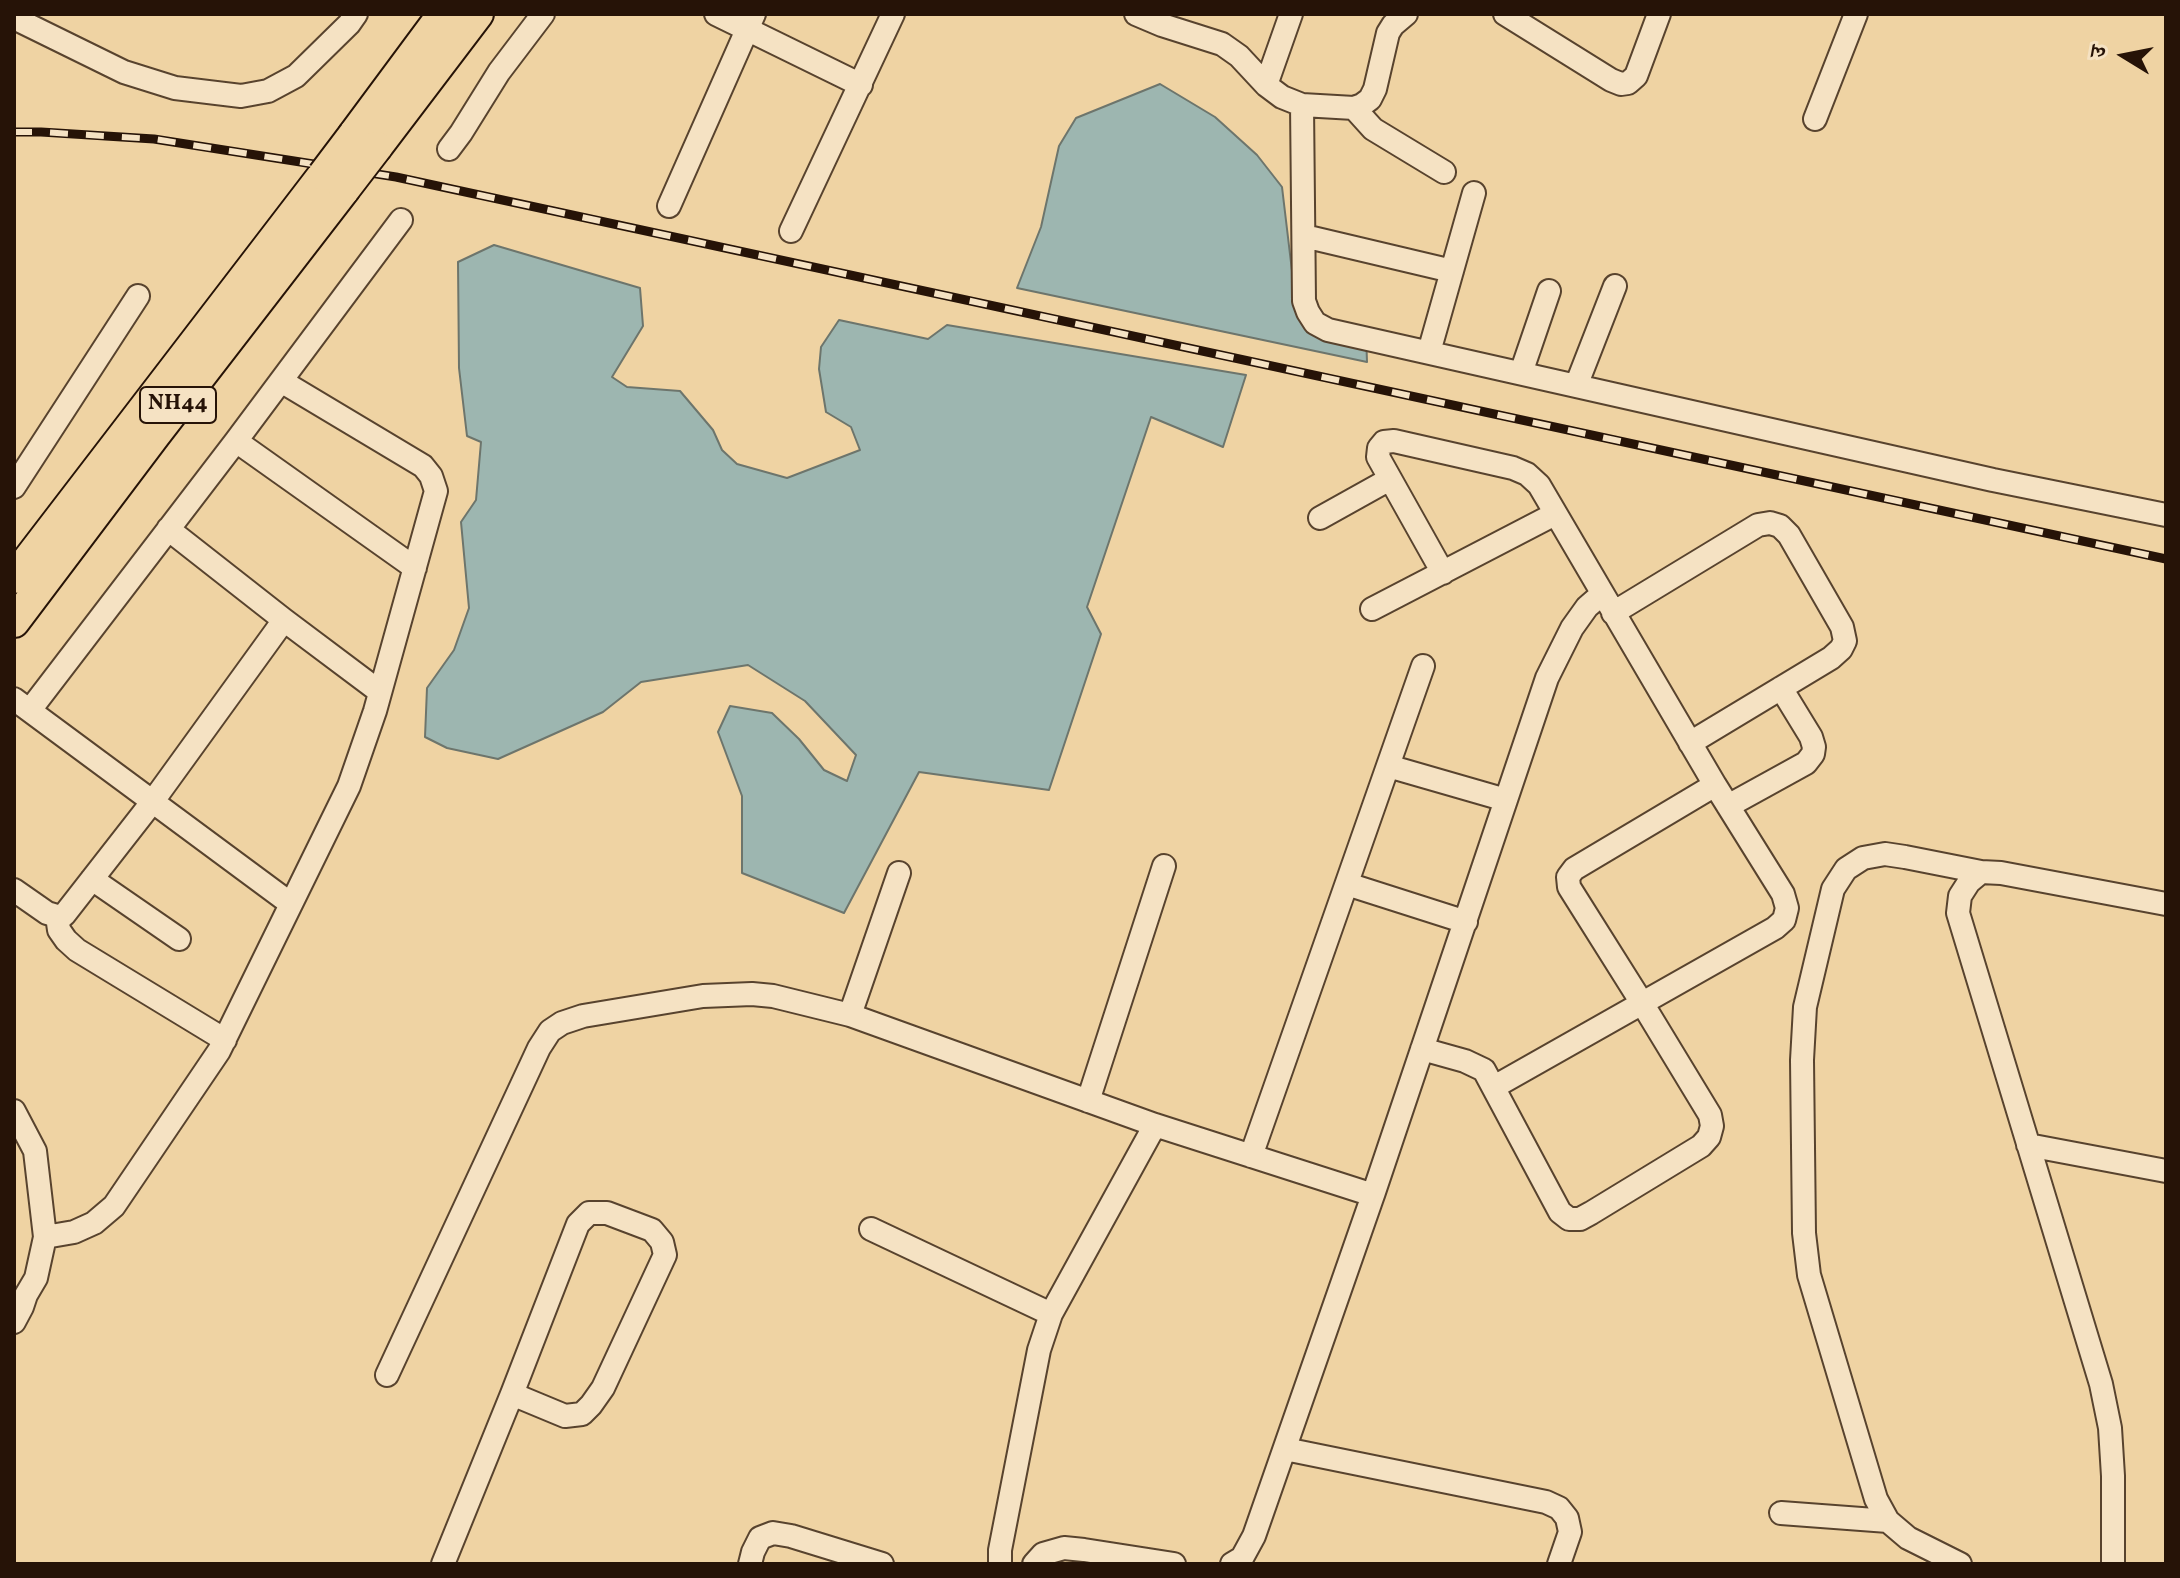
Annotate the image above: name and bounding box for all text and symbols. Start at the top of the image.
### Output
north arrow [2084,16,2164,96]
text: उ [2084,44,2116,60]
road number: NH44 [140,387,216,423]

